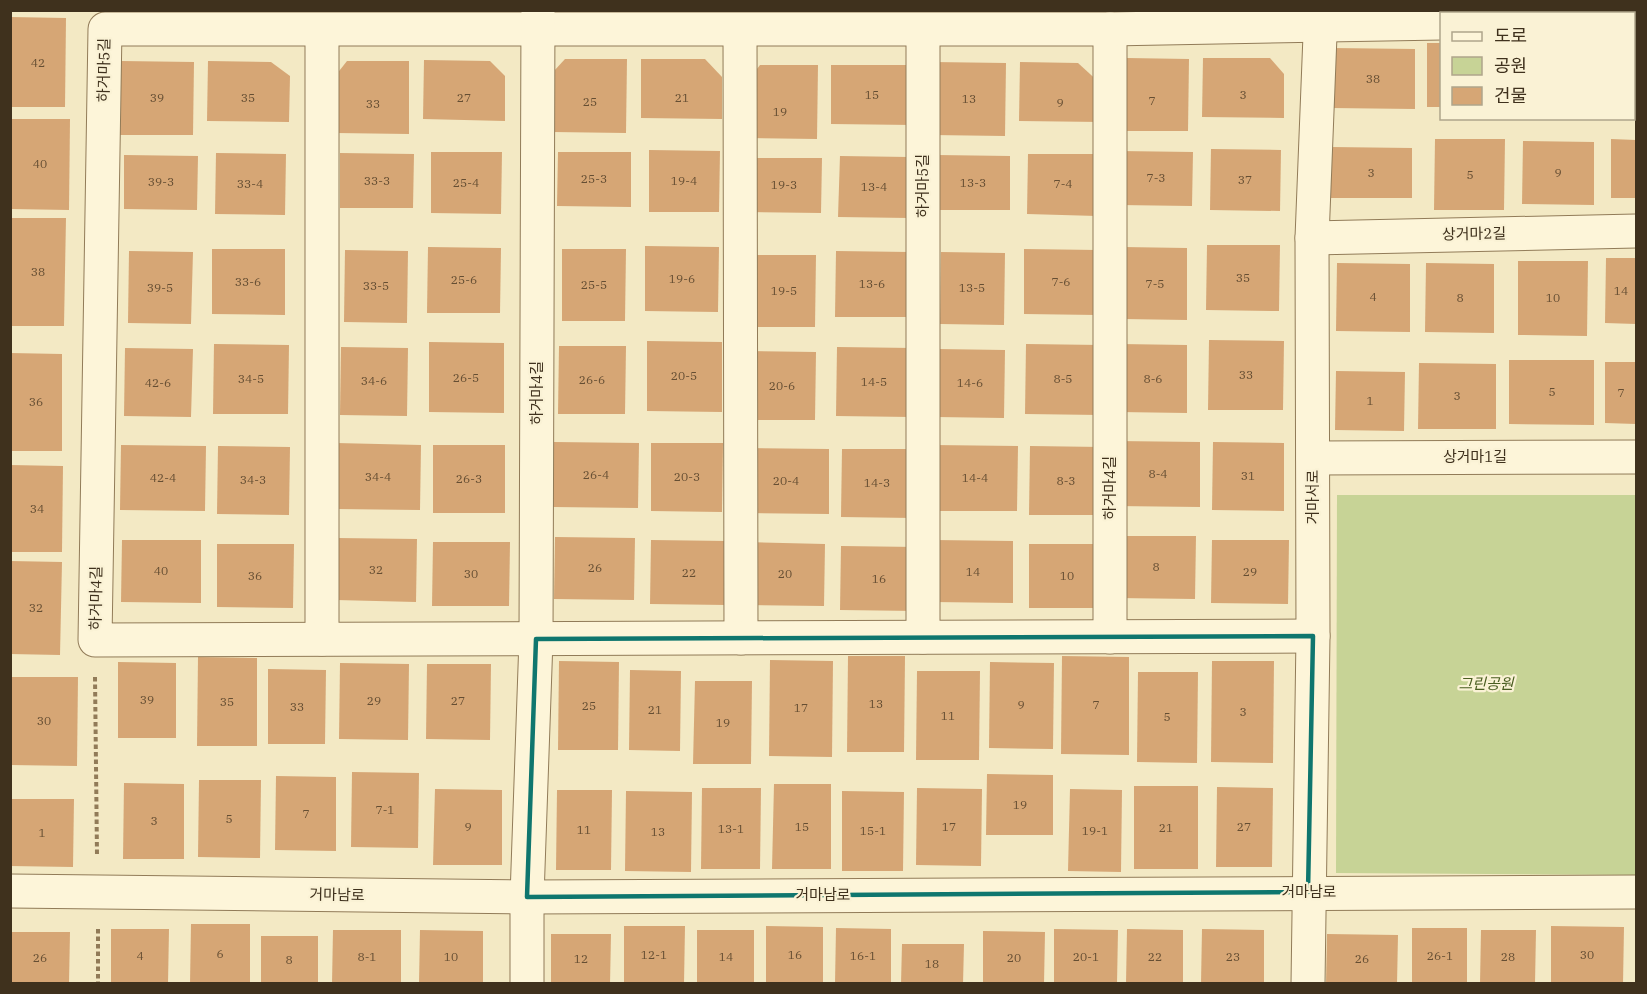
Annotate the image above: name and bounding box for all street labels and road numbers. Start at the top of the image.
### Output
street label: 하거마5길 [93,38,114,102]
street label: 하거마5길 [913,154,932,218]
street label: 상거마2길 [1442,223,1506,244]
street label: 하거마4길 [527,361,546,425]
street label: 상거마1길 [1443,447,1507,466]
street label: 하거마4길 [1100,456,1119,520]
street label: 거마서로 [1303,469,1322,525]
street label: 하거마4길 [85,566,106,630]
street label: 거마남로 [1281,882,1337,901]
street label: 거마남로 [309,885,365,904]
street label: 거마남로 [795,885,851,904]

